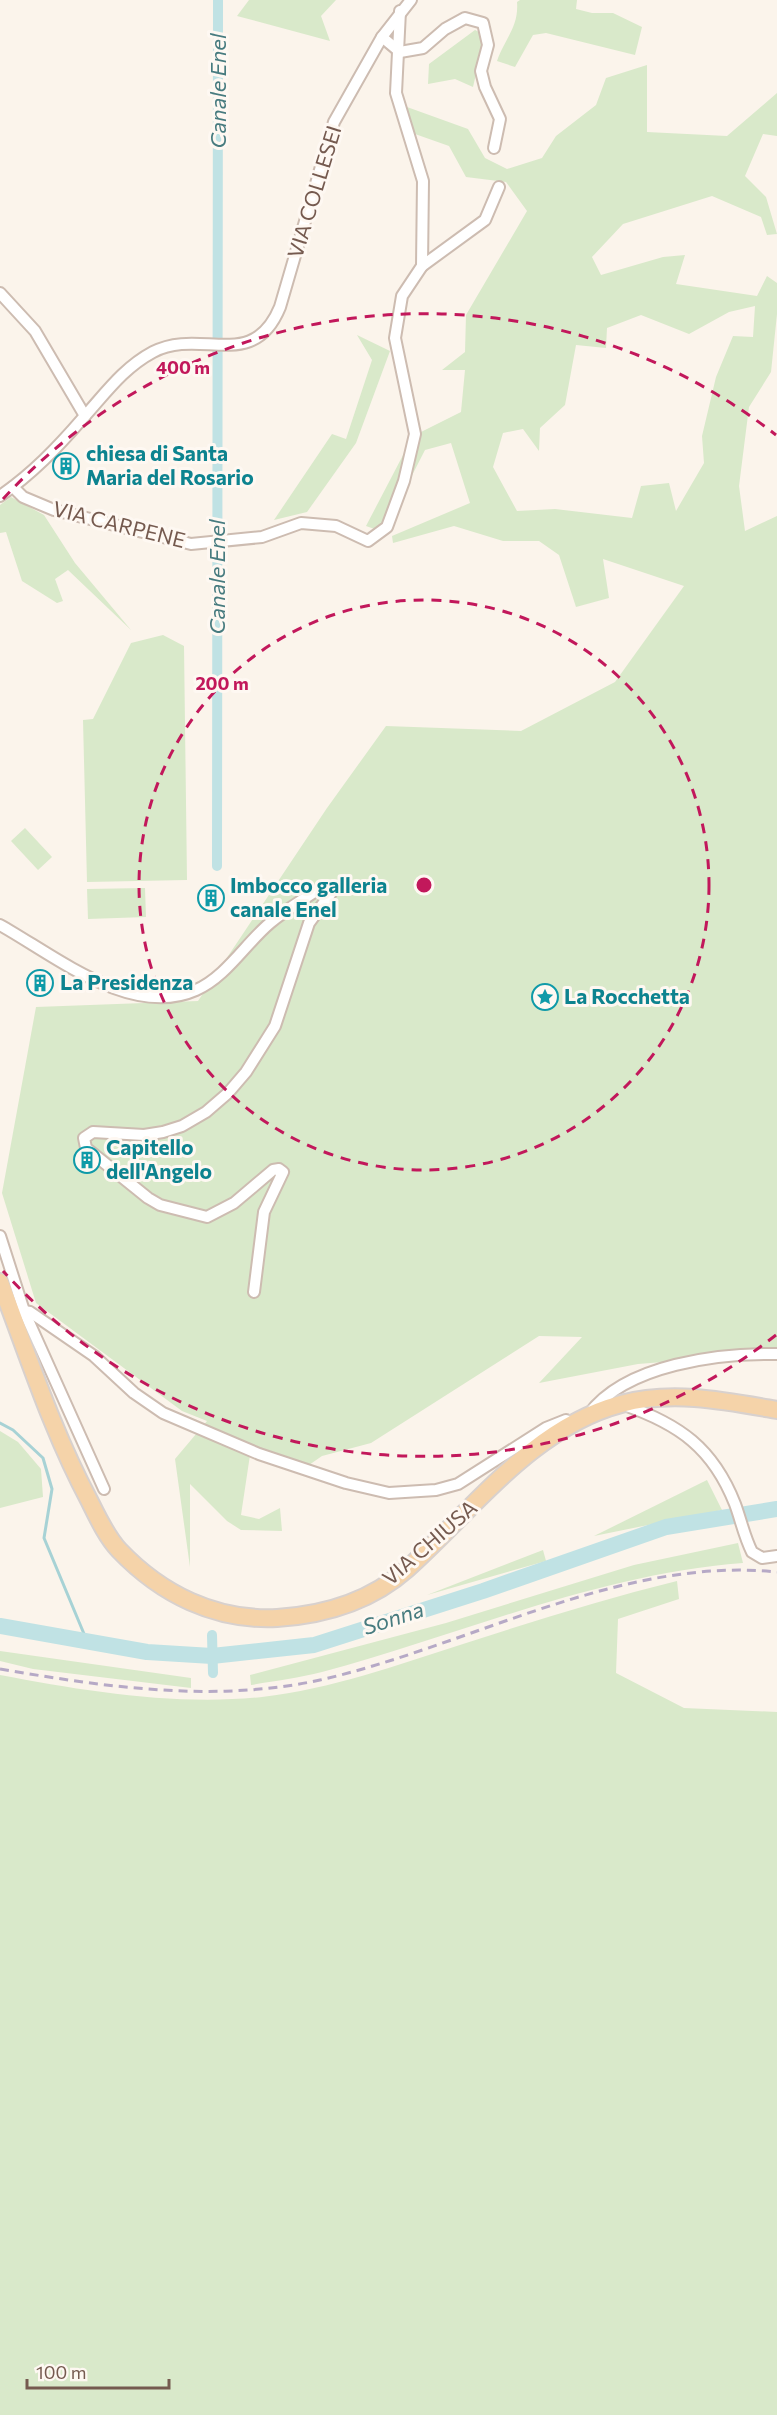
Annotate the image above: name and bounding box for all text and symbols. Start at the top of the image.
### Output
water label: Canale Enel [204,33,231,148]
street label: VIA COLLESEI [282,122,346,261]
text: 400 m [156,356,210,378]
place label: chiesa di Santa Maria del Rosario [86,440,254,489]
building icon: chiesa di Santa Maria del Rosario [51,451,81,481]
street label: VIA CARPENE [51,495,188,552]
water label: Canale Enel [203,519,230,634]
text: 200 m [195,672,249,694]
place label: Imbocco galleria canale Enel [230,872,387,921]
centre of rings [414,875,434,895]
building icon: Imbocco galleria canale Enel [196,883,226,913]
building icon: La Presidenza [25,968,55,998]
place label: La Presidenza [60,969,193,994]
place icon: La Rocchetta [530,982,560,1012]
place label: La Rocchetta [564,983,690,1008]
place label: Capitello dell'Angelo [106,1134,212,1183]
building icon: Capitello dell'Angelo [72,1145,102,1175]
street label: VIA CHIUSA [377,1494,481,1590]
water label: Sonna [359,1595,427,1640]
scale bar [27,2352,170,2390]
text: 100 m [36,2361,86,2383]

